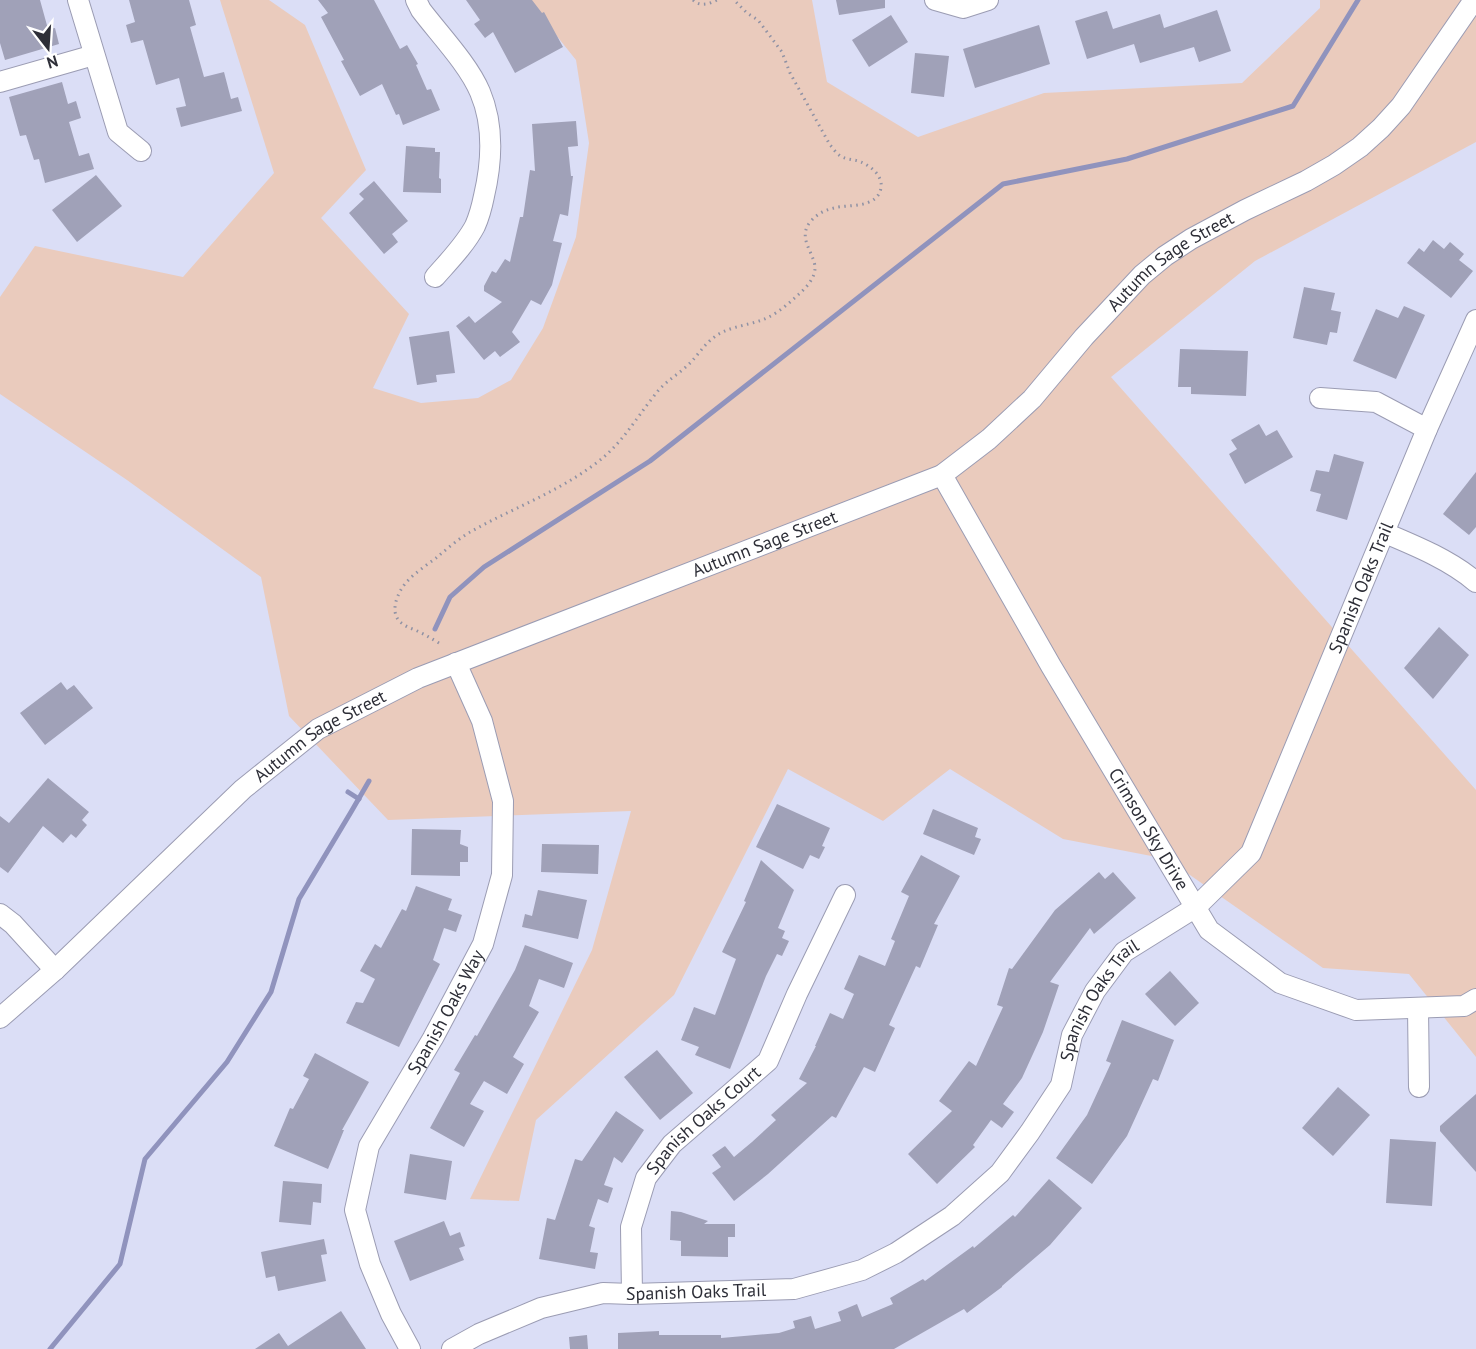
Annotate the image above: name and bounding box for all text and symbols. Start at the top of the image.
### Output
north arrow [18,18,78,78]
text: N [44,51,60,73]
street label: Autumn Sage Street [1102,206,1238,316]
street label: Autumn Sage Street [689,505,840,582]
street label: Spanish Oaks Trail [1323,518,1398,657]
street label: Autumn Sage Street [249,684,390,787]
street label: Crimson Sky Drive [1104,764,1194,894]
street label: Spanish Oaks Trail [1055,933,1143,1063]
street label: Spanish Oaks Way [402,945,489,1078]
street label: Spanish Oaks Court [641,1061,765,1179]
street label: Spanish Oaks Trail [626,1278,767,1305]

